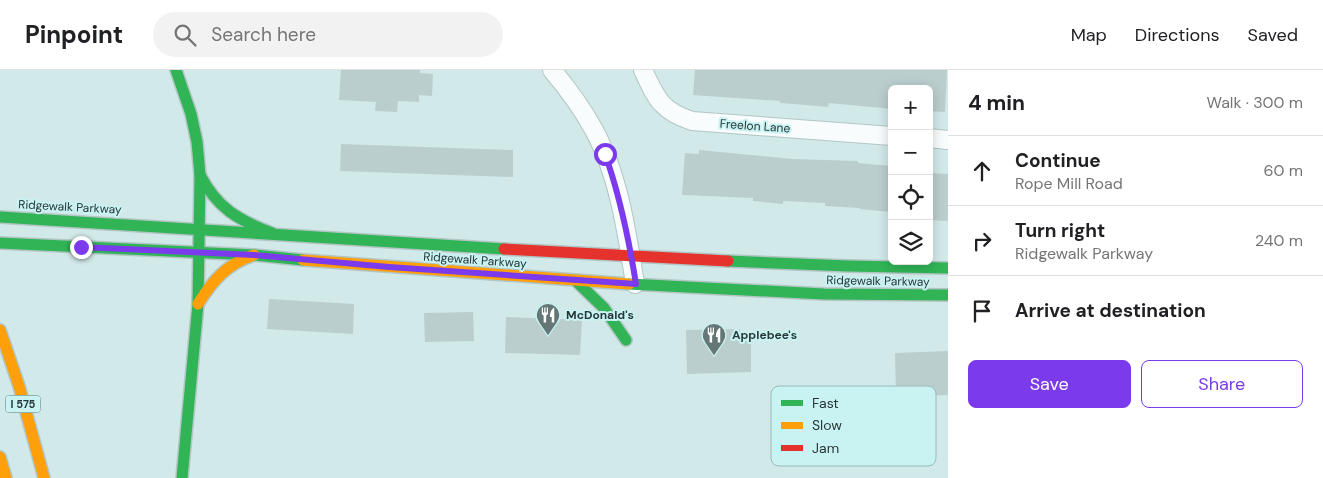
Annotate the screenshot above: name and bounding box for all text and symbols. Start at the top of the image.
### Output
search box [153,12,503,57]
text: Pinpoint [25,19,123,50]
icon: search [171,21,199,49]
text: Search here [211,22,316,47]
text: Map [1071,23,1107,47]
text: Directions [1135,23,1220,47]
text: Saved [1248,23,1298,47]
map controls [888,85,933,265]
button: + [888,85,933,130]
text: 4 min [968,89,1025,117]
text: Walk · 300 m [1206,92,1303,113]
street label: Freelon Lane [719,116,791,136]
button: − [888,130,933,175]
route start [594,143,617,166]
text: Continue [1015,148,1101,173]
icon: ahead [968,157,996,185]
text: 60 m [1263,160,1303,181]
text: Rope Mill Road [1015,173,1123,194]
button: locate [888,175,933,220]
street label: Ridgewalk Parkway [18,196,122,218]
text: Turn right [1015,218,1105,243]
button: layers [888,220,933,265]
icon: right [968,227,996,255]
text: 240 m [1255,230,1303,251]
route end [70,236,93,259]
text: Ridgewalk Parkway [1015,243,1153,264]
street label: Ridgewalk Parkway [423,248,528,272]
street label: Ridgewalk Parkway [826,272,930,290]
icon: arrive [968,297,996,325]
text: Arrive at destination [1015,298,1206,323]
restaurant icon: McDonald's [535,302,561,336]
place label: McDonald's [566,307,634,323]
restaurant icon: Applebee's [701,322,727,356]
place label: Applebee's [732,327,797,343]
button: Save [968,360,1131,408]
button: Share [1141,360,1303,408]
legend [771,386,936,466]
text: Fast [812,394,839,412]
road number: I 575 [5,396,40,412]
text: Slow [812,416,842,434]
text: Jam [812,439,839,457]

